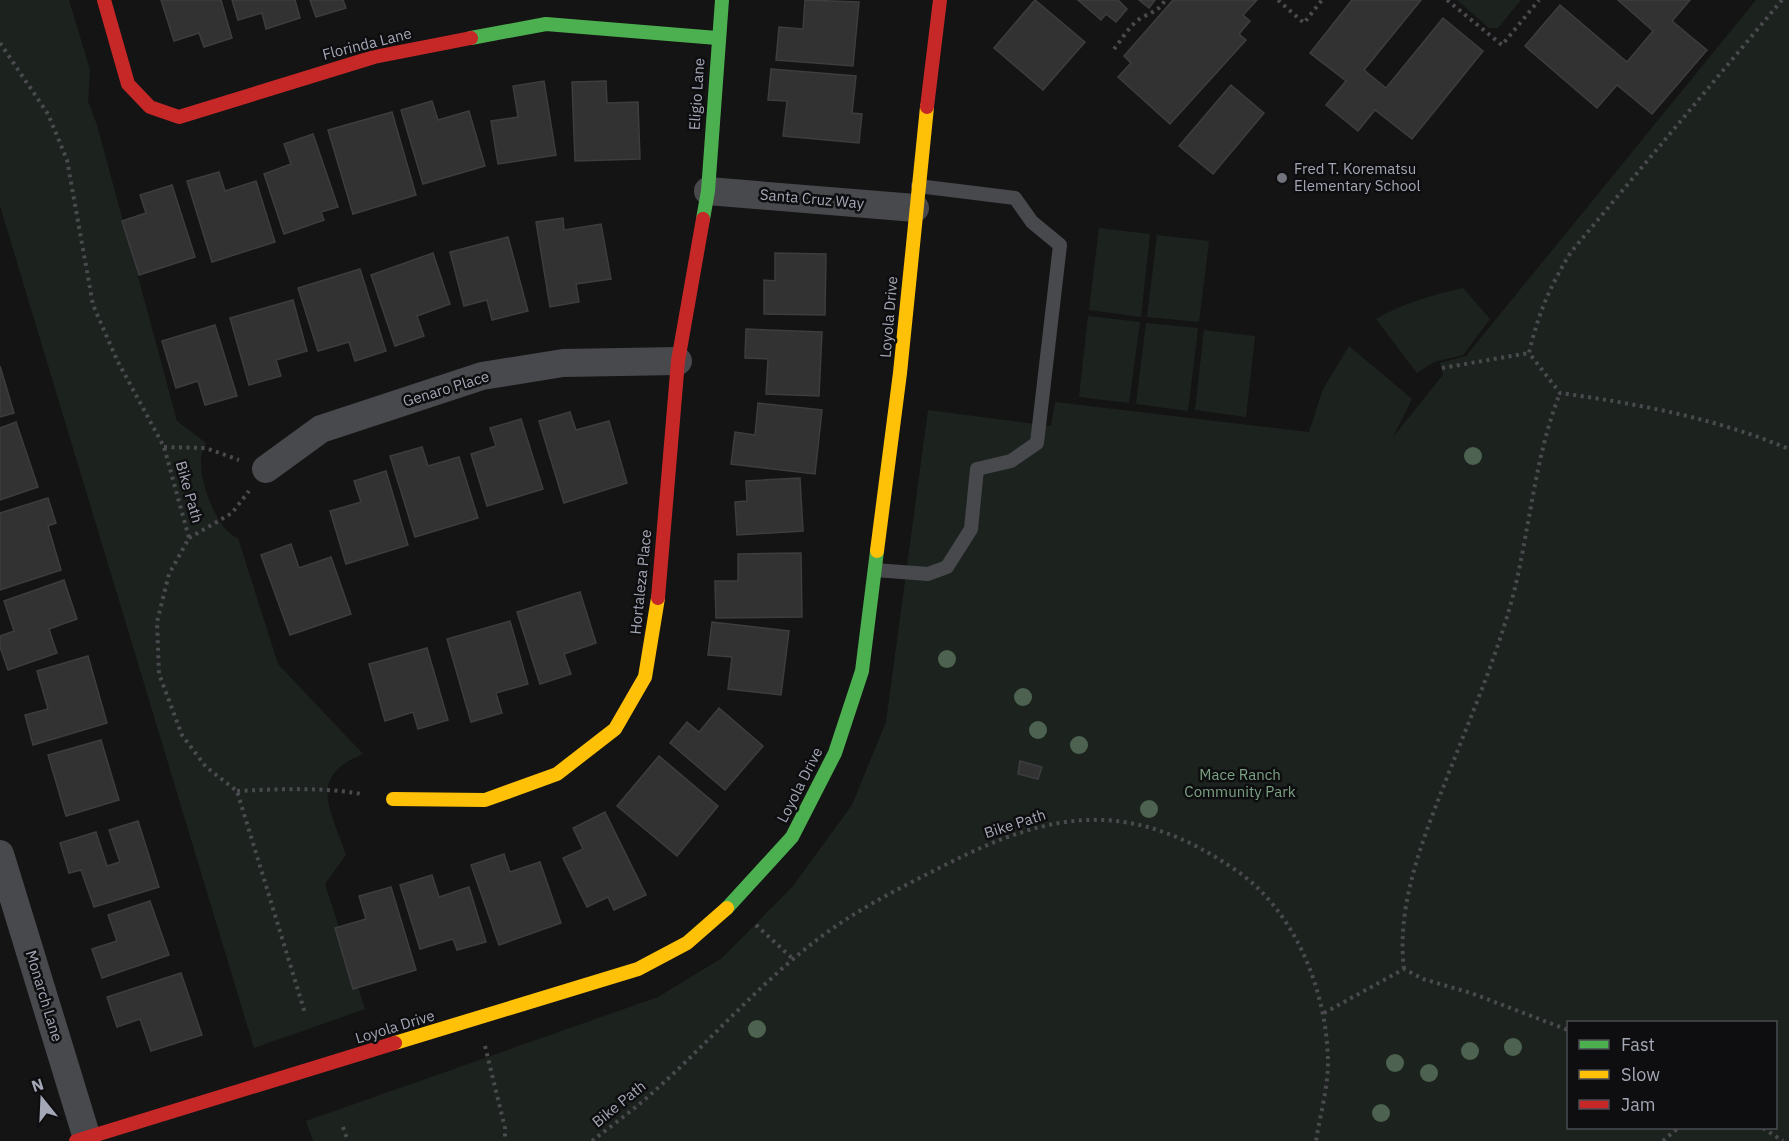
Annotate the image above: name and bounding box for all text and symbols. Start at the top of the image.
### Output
street label: Florinda Lane [320,23,413,64]
street label: Eligio Lane [684,57,709,131]
place label: Fred T. Korematsu Elementary School [1294,159,1421,195]
marker: Fred T. Korematsu Elementary School [1275,171,1289,185]
street label: Santa Cruz Way [759,184,865,213]
street label: Loyola Drive [875,275,902,359]
street label: Genaro Place [400,366,491,411]
street label: Bike Path [172,459,207,525]
street label: Hortaleza Place [626,529,655,635]
street label: Loyola Drive [772,744,827,826]
park label: Mace Ranch Community Park [1184,765,1296,801]
street label: Bike Path [982,805,1048,842]
street label: Monarch Lane [22,948,67,1044]
street label: Loyola Drive [353,1005,437,1048]
legend [1567,1021,1777,1129]
text: Fast [1621,1033,1655,1056]
text: Slow [1621,1063,1660,1086]
north arrow [12,1069,72,1129]
text: N [29,1073,46,1096]
street label: Bike Path [588,1076,649,1131]
text: Jam [1621,1093,1656,1116]

